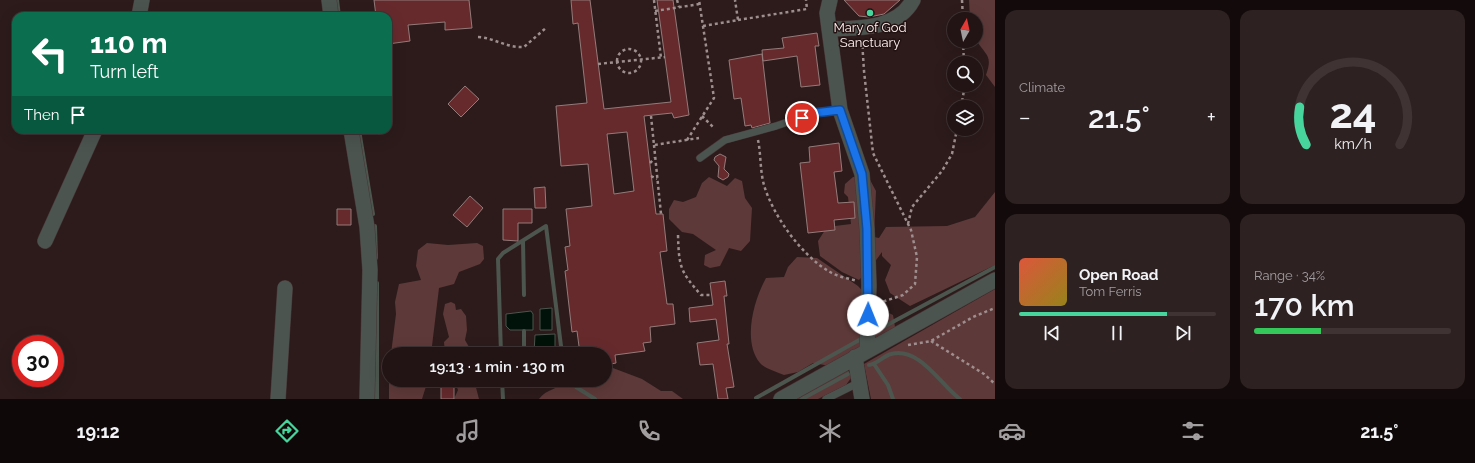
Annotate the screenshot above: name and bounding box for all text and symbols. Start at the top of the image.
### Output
marker: Mary of God Sanctuary [865,8,875,18]
north arrow [947,12,983,48]
map controls [947,12,983,136]
place label: Mary of God Sanctuary [833,20,907,50]
text: 110 m [90,27,168,60]
icon: left [24,28,76,80]
button: search [947,56,983,92]
text: Turn left [90,61,159,82]
text: Climate [1019,80,1065,95]
text: 24 [1329,89,1376,138]
button: layers [947,100,983,136]
text: 21.5° [1088,100,1150,135]
pin [785,101,819,135]
icon: arrive [67,104,89,126]
text: − [1019,104,1031,130]
text: + [1207,104,1216,130]
text: Then [24,106,59,124]
icon: arrive [791,107,813,129]
text: km/h [1334,135,1371,151]
text: Open Road [1079,266,1159,284]
text: Range · 34% [1254,268,1325,283]
text: Tom Ferris [1079,284,1142,299]
text: 170 km [1254,288,1355,323]
position arrow [847,294,889,336]
icon: previous [1041,322,1063,344]
icon: pause [1106,322,1128,344]
icon: next [1172,322,1194,344]
speed limit sign: 30 [12,335,64,387]
text: 19:13 · 1 min · 130 m [429,358,565,376]
icon: directions [273,417,301,445]
icon: music [454,417,482,445]
icon: phone [635,417,663,445]
icon: climate [816,417,844,445]
icon: car [998,417,1026,445]
icon: filters [1179,417,1207,445]
text: 19:12 [77,421,120,442]
text: 21.5° [1360,421,1398,442]

